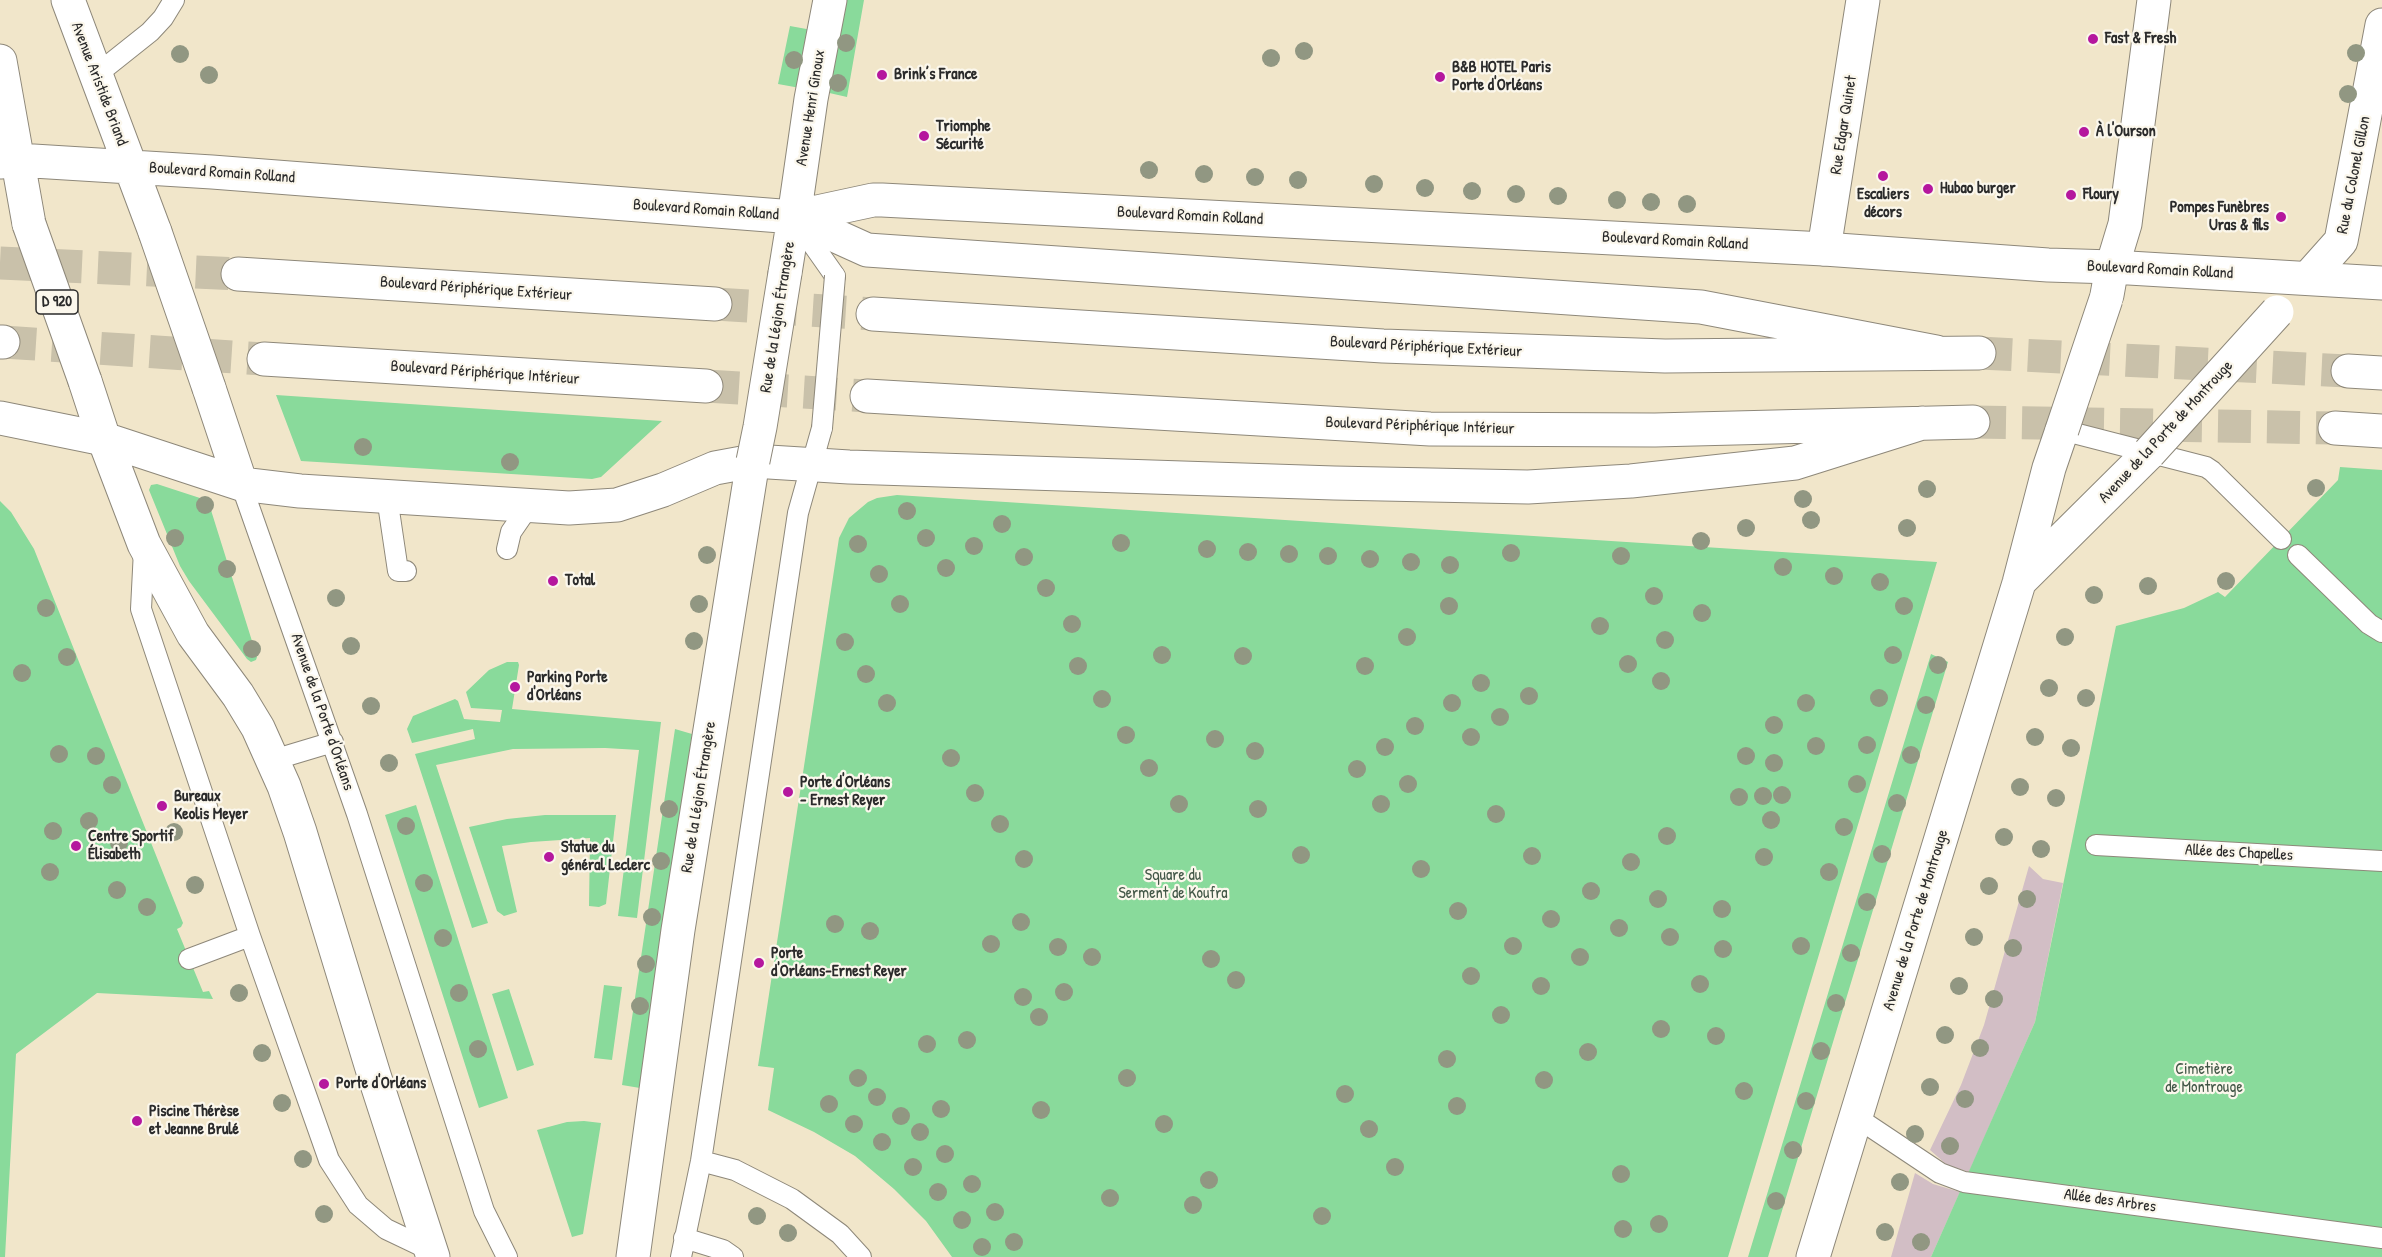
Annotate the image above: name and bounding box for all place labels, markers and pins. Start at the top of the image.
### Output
place label: Fast & Fresh [2105,29,2176,49]
marker: Fast & Fresh [2086,32,2100,46]
place label: B&B HOTEL Paris Porte d'Orléans [1452,58,1551,96]
place label: Brink’s France [894,65,977,85]
marker: Brink’s France [875,68,889,82]
marker: B&B HOTEL Paris Porte d'Orléans [1433,70,1447,84]
place label: Triomphe Sécurité [936,117,990,155]
place label: À l'Ourson [2096,122,2156,142]
marker: À l'Ourson [2077,125,2091,139]
marker: Triomphe Sécurité [917,129,931,143]
marker: Escaliers décors [1876,169,1890,183]
place label: Hubao burger [1940,179,2016,199]
marker: Hubao burger [1921,182,1935,196]
place label: Escaliers décors [1857,185,1909,223]
place label: Floury [2083,185,2119,205]
marker: Floury [2064,188,2078,202]
place label: Pompes Funèbres Uras & fils [2170,198,2269,236]
marker: Pompes Funèbres Uras & fils [2274,210,2288,224]
place label: Total [565,571,595,591]
marker: Total [546,574,560,588]
place label: Parking Porte d'Orléans [527,668,608,706]
marker: Parking Porte d'Orléans [508,680,522,694]
place label: Porte d'Orléans - Ernest Reyer [800,773,890,811]
marker: Porte d'Orléans - Ernest Reyer [781,785,795,799]
place label: Bureaux Keolis Meyer [174,787,248,825]
marker: Bureaux Keolis Meyer [155,799,169,813]
place label: Centre Sportif Élisabeth [88,827,174,865]
place label: Statue du général Leclerc [561,838,650,876]
marker: Centre Sportif Élisabeth [69,839,83,853]
marker: Statue du général Leclerc [542,850,556,864]
place label: Porte d'Orléans-Ernest Reyer [771,944,907,982]
marker: Porte d'Orléans-Ernest Reyer [752,956,766,970]
place label: Porte d'Orléans [336,1074,426,1094]
marker: Porte d'Orléans [317,1077,331,1091]
place label: Piscine Thérèse et Jeanne Brulé [149,1102,239,1140]
marker: Piscine Thérèse et Jeanne Brulé [130,1114,144,1128]

